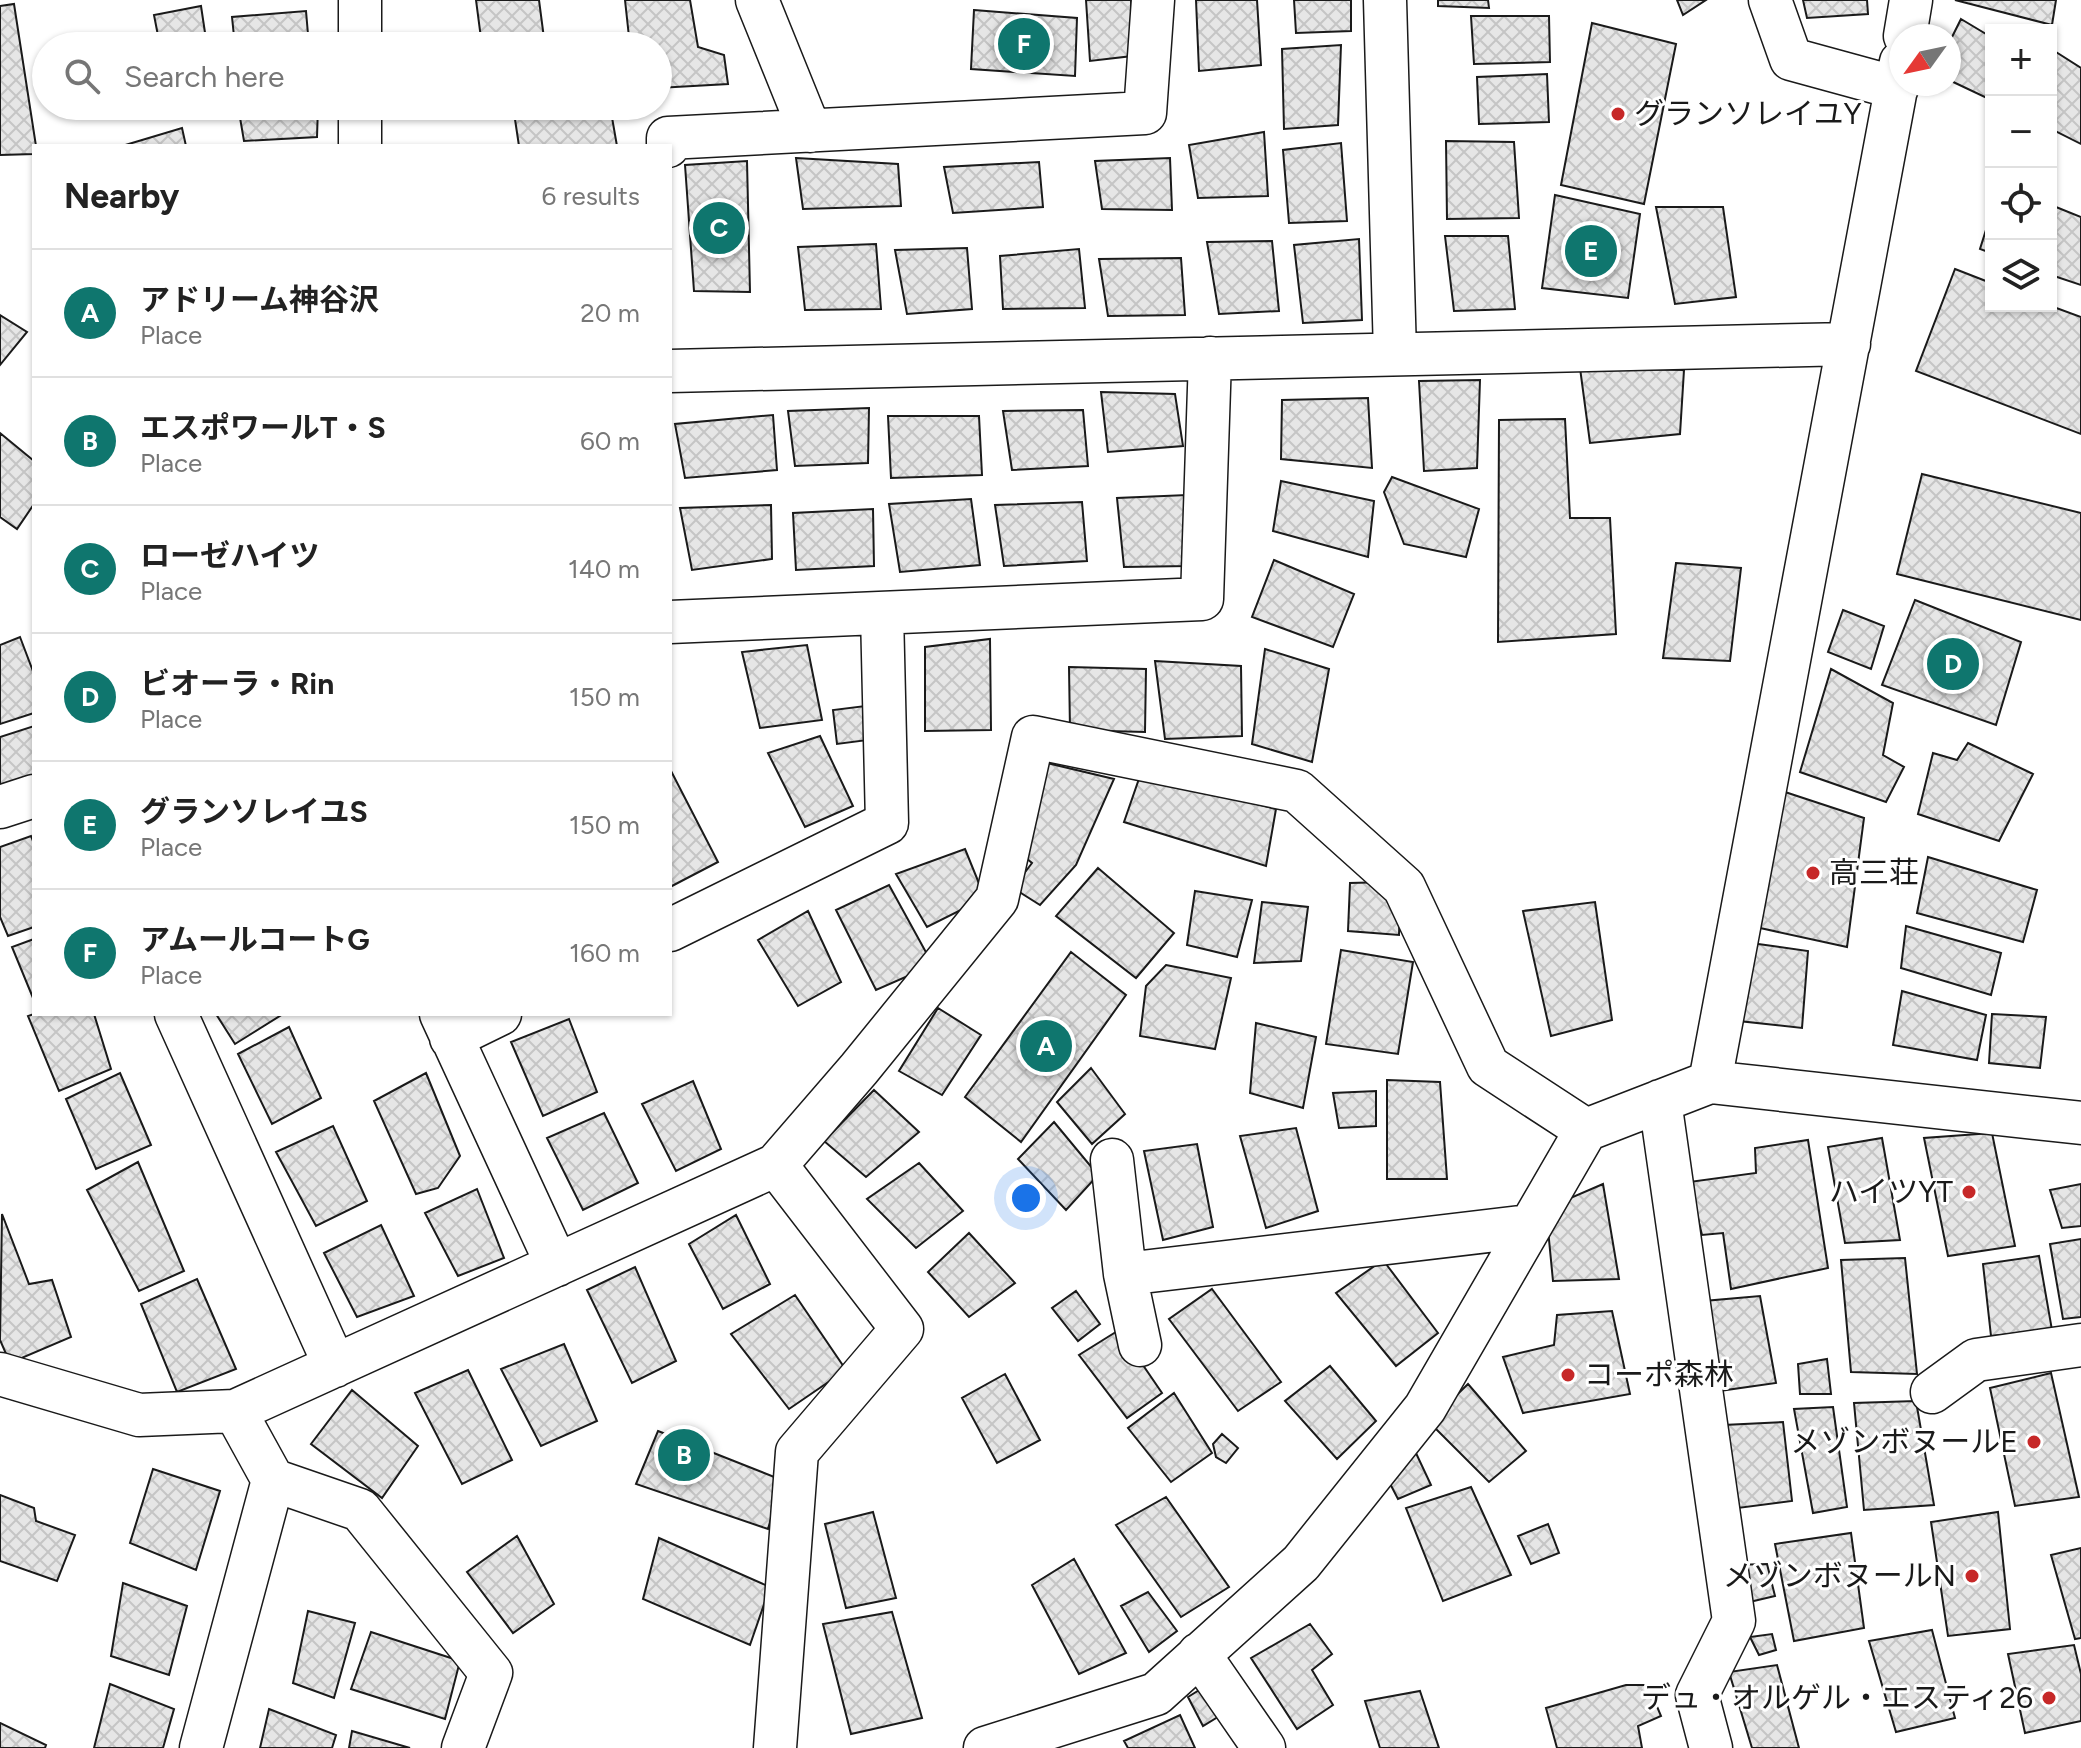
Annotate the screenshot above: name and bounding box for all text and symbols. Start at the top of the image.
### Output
pin: F [998,14,1050,74]
north arrow [1889,24,1961,96]
map controls [1985,24,2057,312]
button: + [1985,24,2057,96]
search box [32,32,672,120]
icon: search [60,54,104,98]
text: Search here [124,58,284,95]
place label: グランソレイユY [1634,95,1862,132]
button: − [1985,96,2057,168]
marker: グランソレイユY [1609,105,1627,123]
button: locate [1985,168,2057,240]
text: Nearby [64,176,179,217]
text: 6 results [542,180,640,212]
pin: C [693,198,745,258]
pin: E [1565,221,1617,281]
button: layers [1985,240,2057,312]
text: アドリーム神谷沢 [140,281,379,318]
text: A [81,297,99,329]
text: 20 m [580,297,640,329]
text: Place [140,319,202,351]
text: エスポワールT・S [140,409,386,446]
text: B [82,425,98,457]
text: 60 m [580,425,640,457]
text: Place [140,447,202,479]
text: ローゼハイツ [140,537,319,574]
text: C [81,553,99,585]
text: 140 m [568,553,640,585]
text: Place [140,575,202,607]
pin: D [1927,634,1979,694]
text: ビオーラ・Rin [140,665,334,702]
text: D [81,681,99,713]
text: 150 m [569,681,640,713]
text: Place [140,703,202,735]
text: グランソレイユS [140,793,368,830]
text: E [82,809,98,841]
text: 150 m [569,809,640,841]
text: Place [140,831,202,863]
place label: 高三荘 [1829,854,1919,891]
marker: 高三荘 [1804,864,1822,882]
text: アムールコートG [140,921,370,958]
text: F [83,937,97,969]
text: 160 m [569,937,640,969]
text: Place [140,959,202,991]
pin: A [1020,1016,1072,1076]
place label: ハイツYT [1829,1173,1953,1210]
your location [1006,1178,1046,1218]
marker: ハイツYT [1960,1183,1978,1201]
place label: コーポ森林 [1584,1356,1734,1393]
marker: コーポ森林 [1559,1366,1577,1384]
place label: メゾンボヌールE [1790,1423,2018,1460]
pin: B [658,1425,710,1485]
marker: メゾンボヌールE [2025,1433,2043,1451]
place label: メゾンボヌールN [1723,1557,1956,1594]
marker: メゾンボヌールN [1963,1567,1981,1585]
place label: デュ・オルゲル・エスティ26 [1641,1679,2033,1716]
marker: デュ・オルゲル・エスティ26 [2040,1689,2058,1707]

